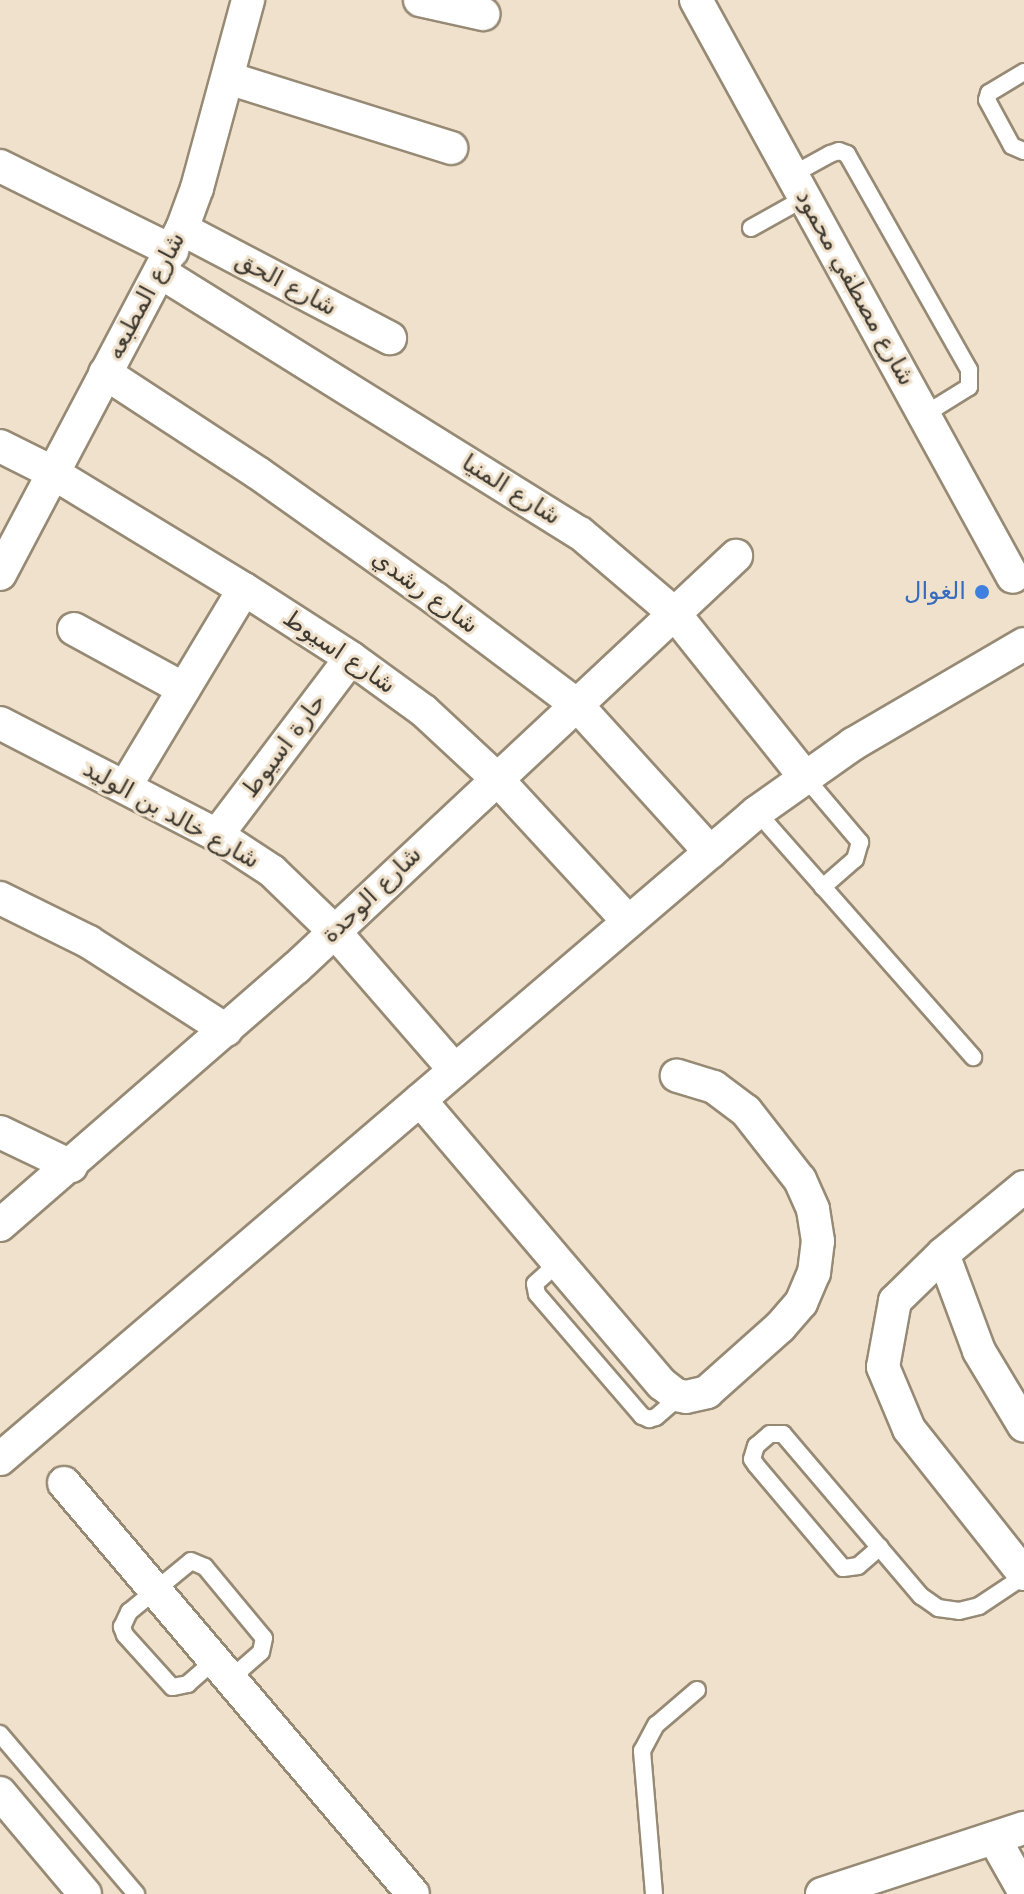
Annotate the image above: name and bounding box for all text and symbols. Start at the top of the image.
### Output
street label: شارع مصطفي محمود [789,185,921,391]
street label: شارع المطبعه [100,227,192,365]
street label: شارع الحق [230,245,342,323]
street label: شارع المنيا [456,448,566,532]
street label: شارع رشدي [366,544,484,640]
place label: الغوال [904,578,966,606]
marker: الغوال [973,583,991,601]
street label: شارع اسيوط [277,604,401,700]
street label: حارة اسيوط [236,688,332,804]
street label: شارع خالد بن الوليد [78,755,264,875]
street label: شارع الوحدة [316,840,428,950]

